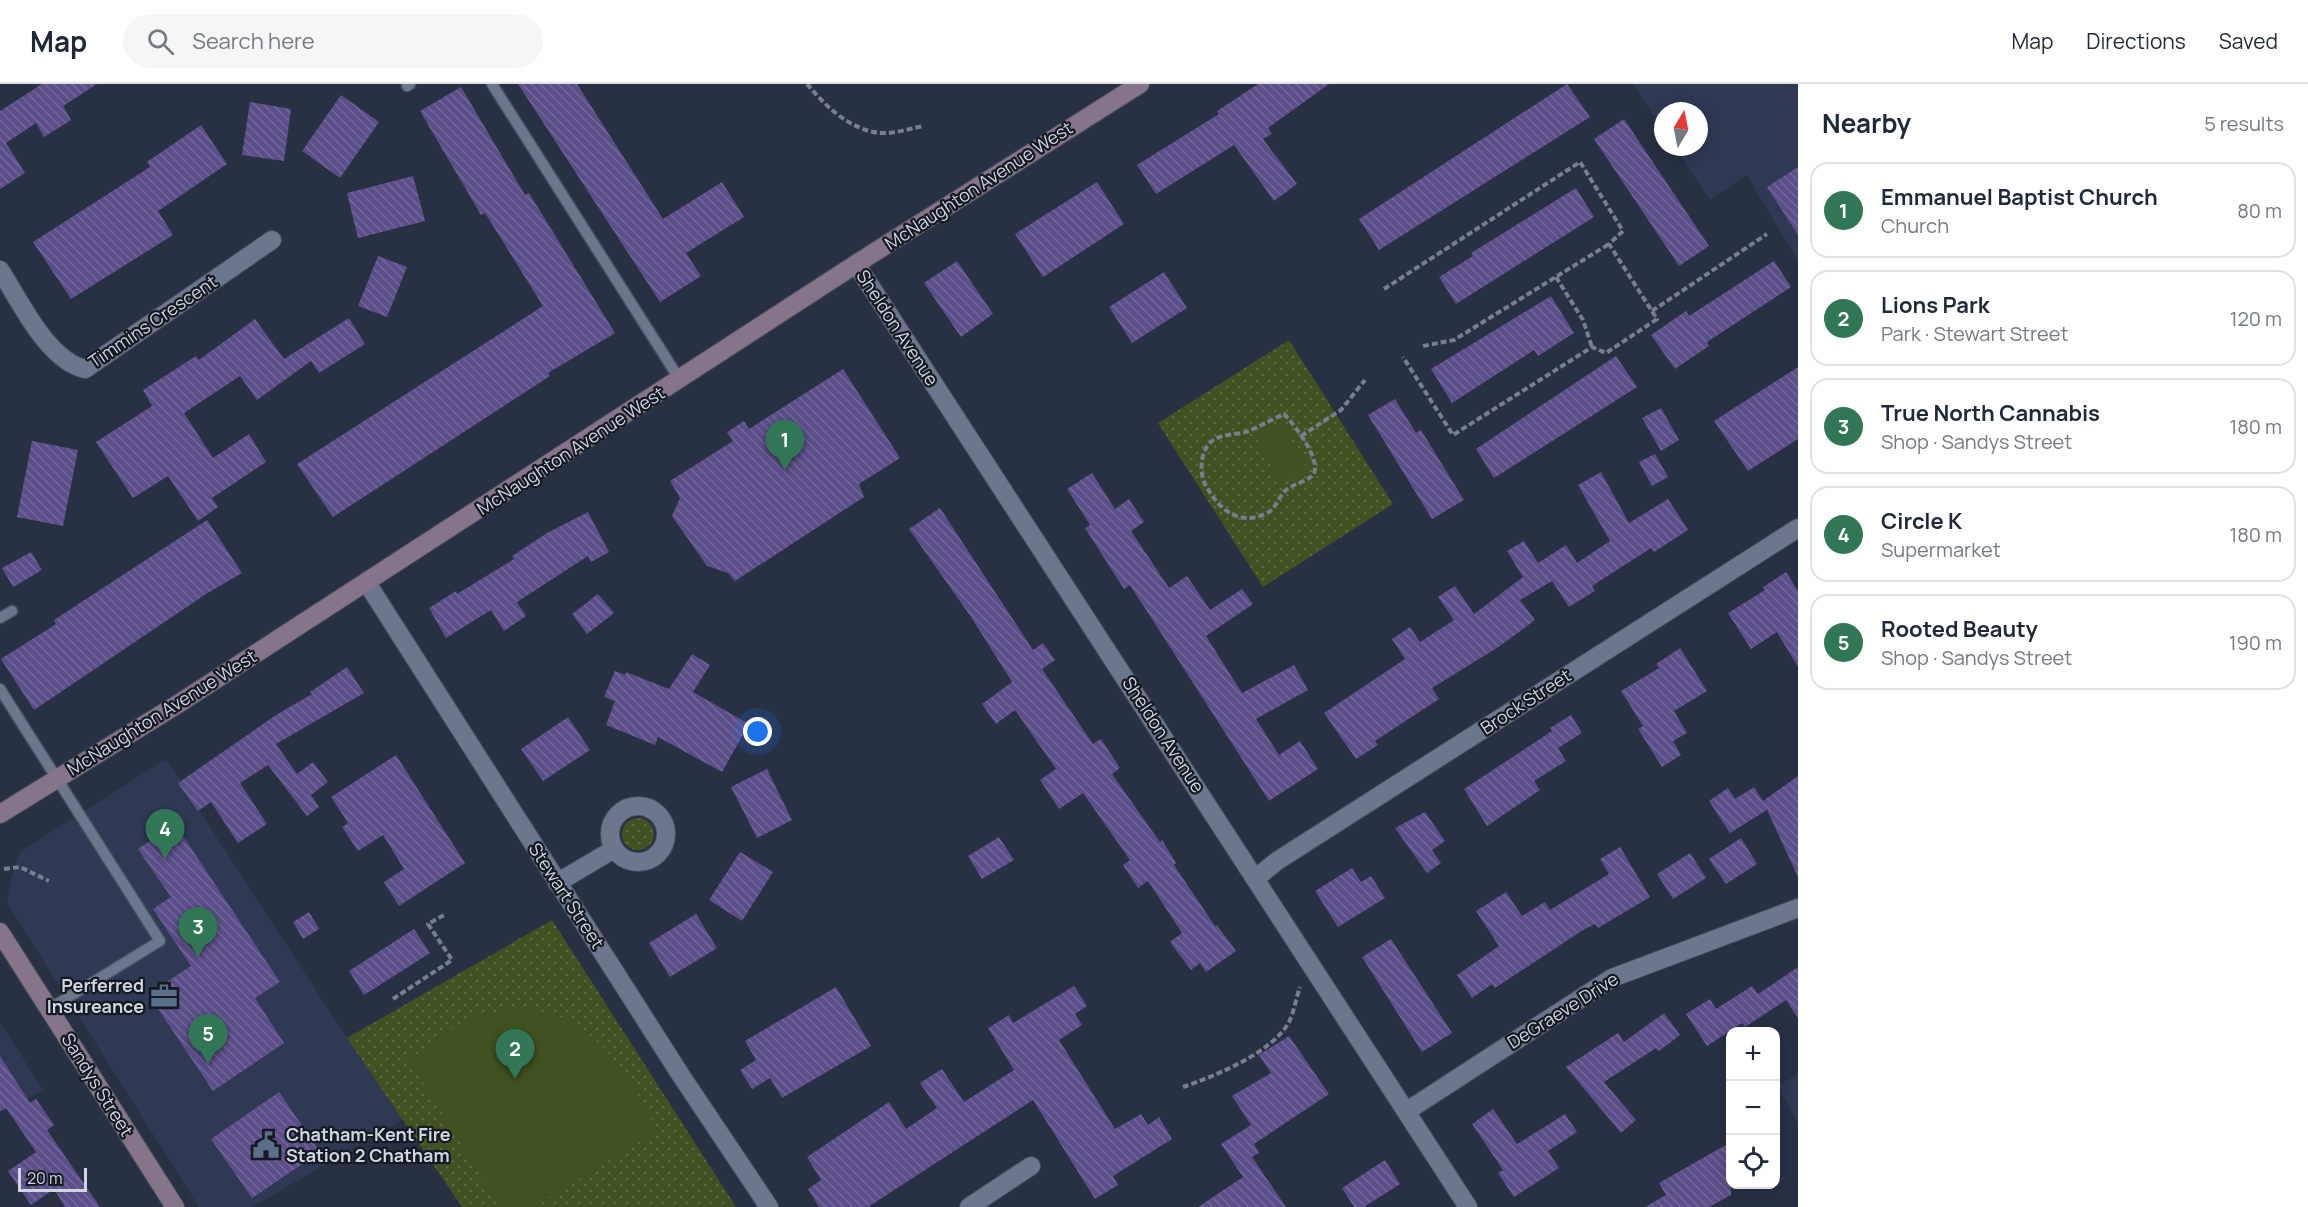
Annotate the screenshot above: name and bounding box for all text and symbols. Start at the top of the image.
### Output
search box [123,14,543,68]
text: Map [30,22,87,60]
icon: search [144,25,177,58]
text: Search here [192,26,315,56]
text: Map [2012,27,2053,55]
text: Directions [2086,27,2186,55]
text: Saved [2219,27,2278,55]
north arrow [1654,102,1708,156]
text: Nearby [1822,105,1911,141]
text: 5 results [2204,110,2284,137]
street label: McNaughton Avenue West [880,115,1077,255]
text: Emmanuel Baptist Church [1881,182,2158,212]
text: 1 [1839,197,1848,224]
text: 80 m [2237,197,2282,224]
text: Church [1881,212,1949,239]
street label: Sheldon Avenue [851,265,944,390]
street label: Timmins Crescent [83,269,222,373]
text: Lions Park [1881,290,1990,320]
text: 2 [1838,305,1849,332]
text: 120 m [2230,305,2282,332]
text: Park · Stewart Street [1881,320,2068,347]
street label: McNaughton Avenue West [472,380,669,520]
text: True North Cannabis [1881,398,2100,428]
text: 3 [1838,413,1849,440]
text: 180 m [2229,413,2282,440]
pin: 1 [766,420,804,470]
text: Shop · Sandys Street [1881,428,2072,455]
text: Circle K [1881,506,1962,536]
text: 4 [1837,521,1850,548]
text: 180 m [2229,521,2282,548]
text: Supermarket [1881,536,2001,563]
text: Rooted Beauty [1881,614,2038,644]
text: 5 [1838,629,1849,656]
text: 190 m [2229,629,2282,656]
street label: McNaughton Avenue West [62,644,261,780]
text: Shop · Sandys Street [1881,644,2072,671]
street label: Brock Street [1476,663,1575,739]
street label: Sheldon Avenue [1117,672,1210,797]
your location [743,717,772,746]
pin: 4 [146,810,184,859]
street label: Stewart Street [524,838,610,953]
pin: 3 [178,908,218,957]
street label: DeGraeve Drive [1502,966,1623,1054]
place label: Perferred Insureance [47,973,144,1018]
office icon: Perferred Insureance [149,981,179,1011]
pin: 5 [188,1014,228,1064]
map controls [1726,1027,1780,1189]
button: + [1726,1027,1780,1081]
street label: Sandys Street [56,1028,139,1141]
pin: 2 [496,1030,534,1079]
button: − [1726,1081,1780,1135]
place label: Chatham-Kent Fire Station 2 Chatham [286,1122,451,1167]
public building icon: Chatham-Kent Fire Station 2 Chatham [251,1130,281,1160]
button: locate [1726,1135,1780,1189]
scale bar [18,1165,87,1192]
text: 20 m [27,1167,63,1189]

